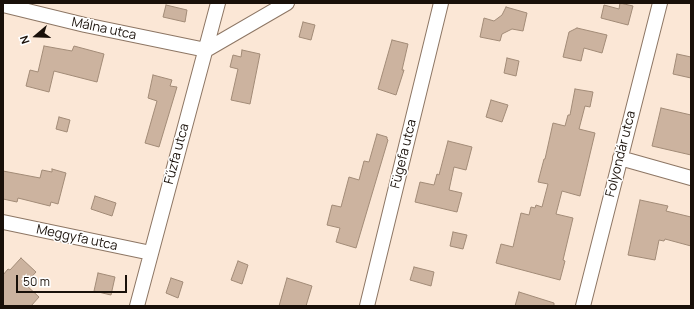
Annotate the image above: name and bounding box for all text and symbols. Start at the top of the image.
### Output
street label: Málna utca [70,15,138,43]
north arrow [16,16,56,56]
text: N [16,34,33,46]
street label: Folyondár utca [603,109,639,199]
street label: Fügefa utca [388,118,420,190]
street label: Fűzfa utca [161,122,193,186]
street label: Meggyfa utca [35,222,119,254]
scale bar [18,267,129,293]
text: 50 m [23,273,50,290]

